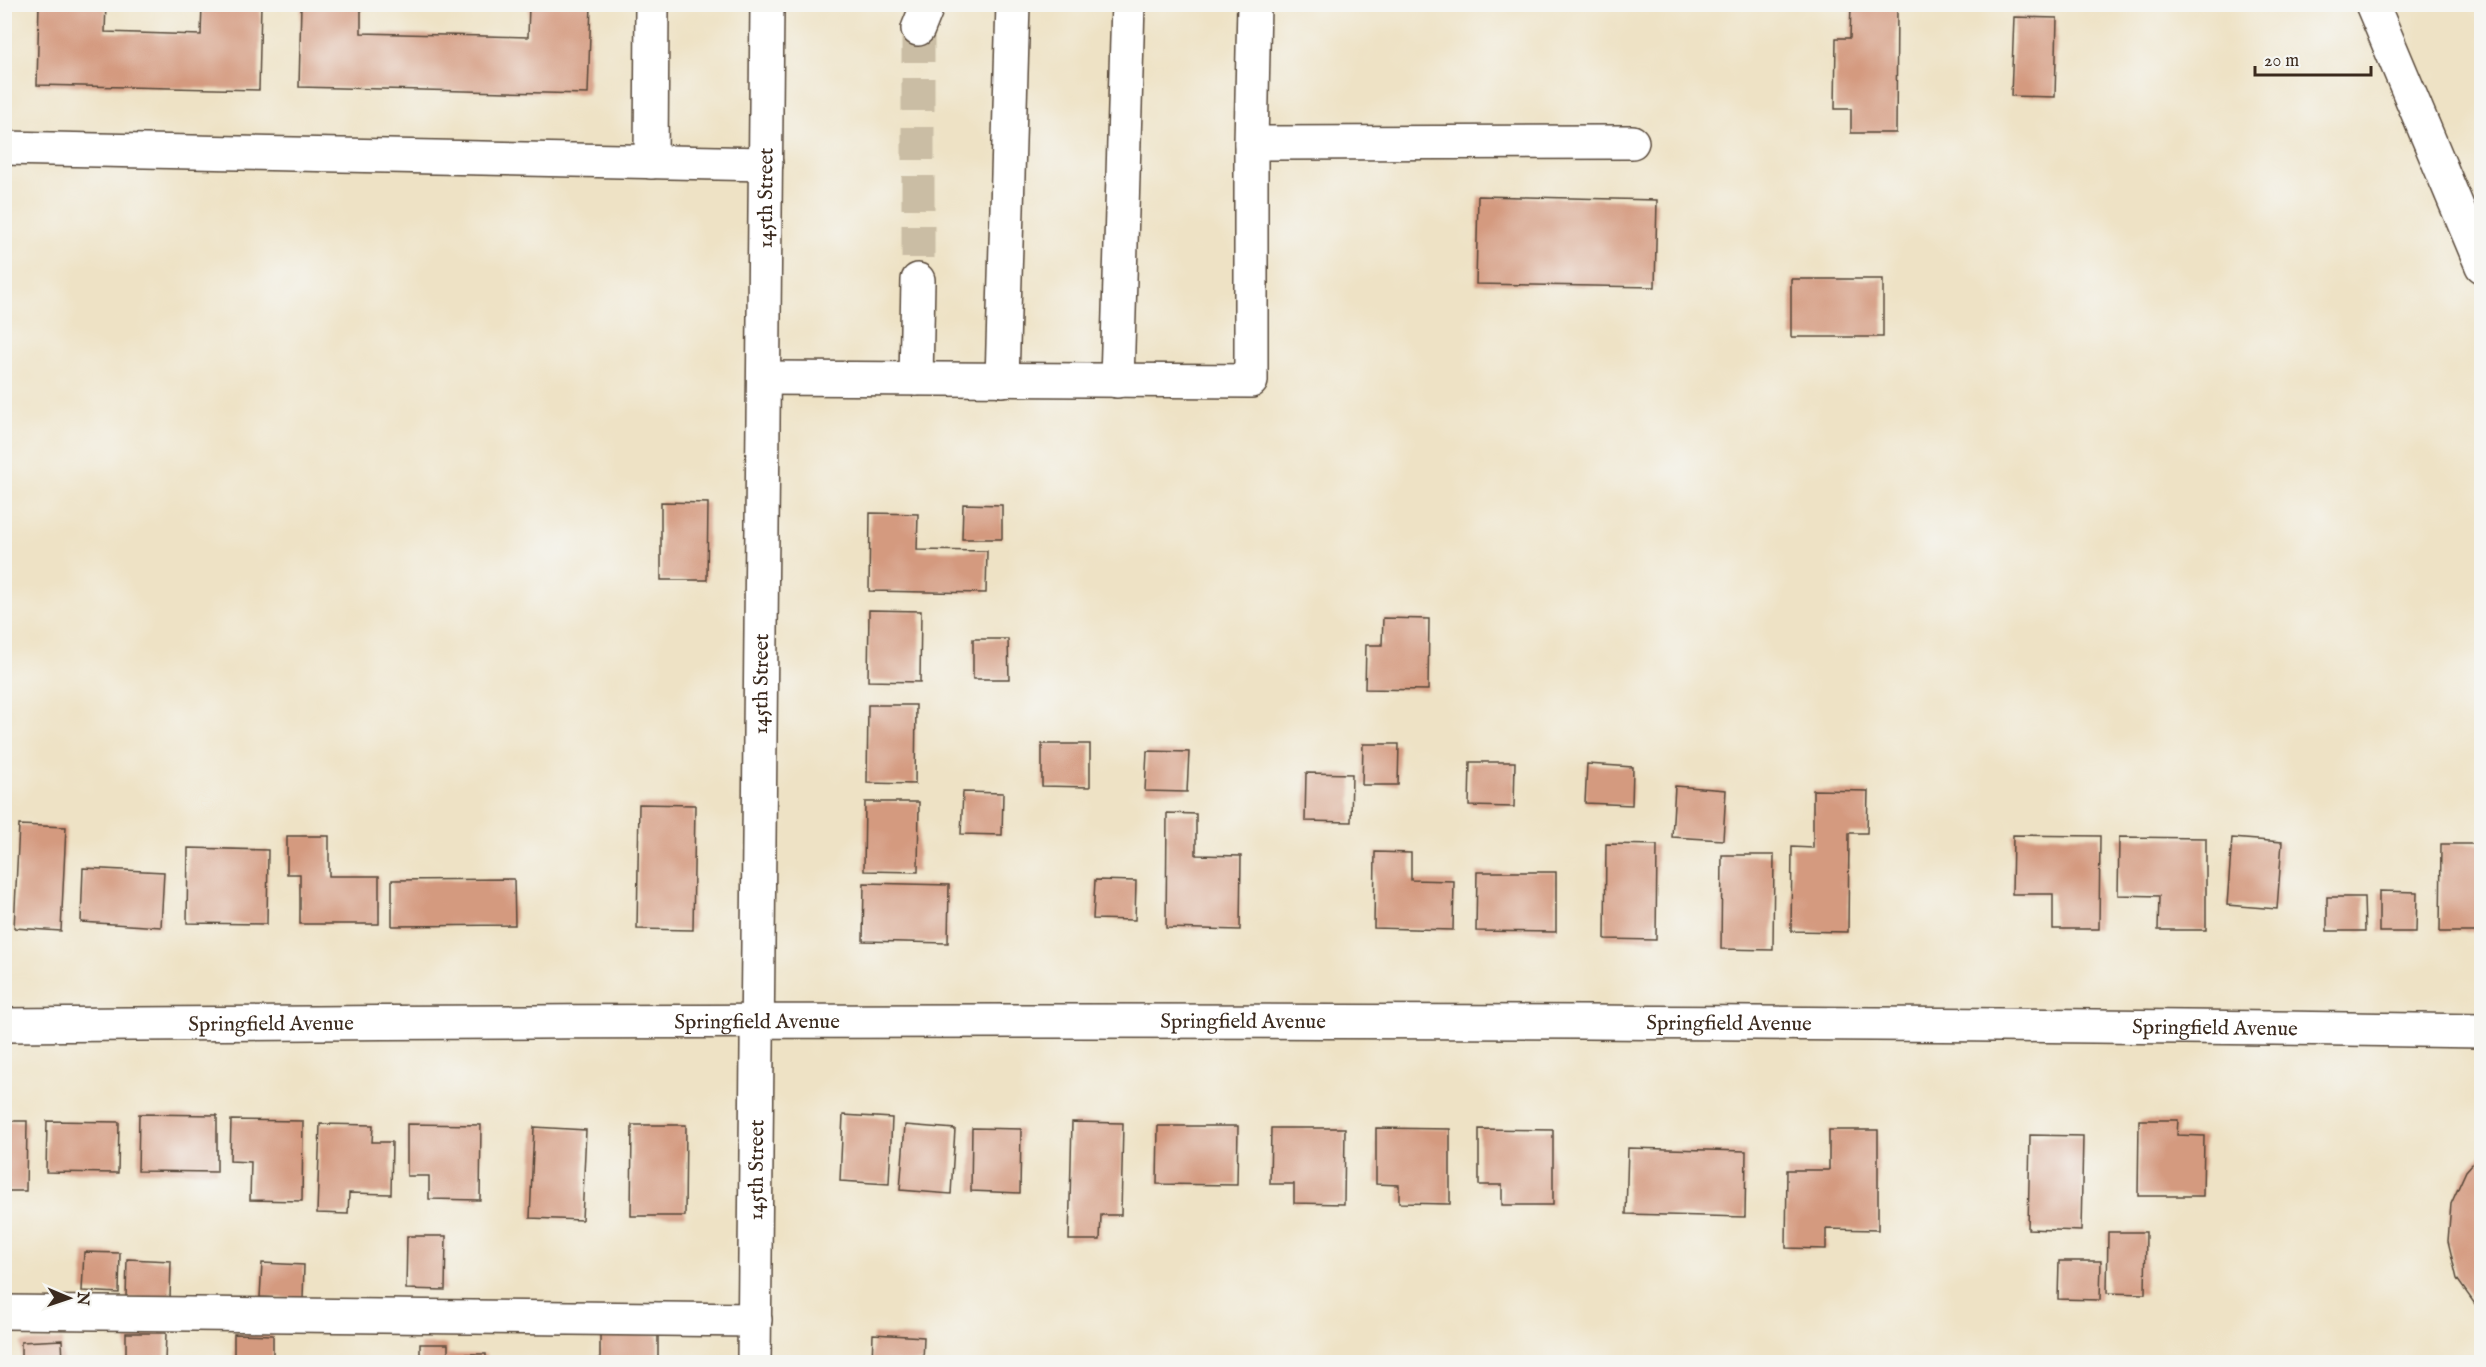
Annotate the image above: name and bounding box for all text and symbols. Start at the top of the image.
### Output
scale bar [2255,39,2370,77]
text: 20 m [2264,50,2299,73]
street label: 145th Street [753,147,781,249]
street label: 145th Street [748,633,776,735]
street label: Springfield Avenue [674,1009,840,1036]
street label: Springfield Avenue [1160,1009,1326,1036]
street label: Springfield Avenue [1646,1010,1812,1038]
street label: Springfield Avenue [188,1011,354,1039]
street label: Springfield Avenue [2132,1014,2298,1043]
street label: 145th Street [743,1119,771,1221]
north arrow [39,1268,99,1328]
text: N [72,1290,92,1306]

